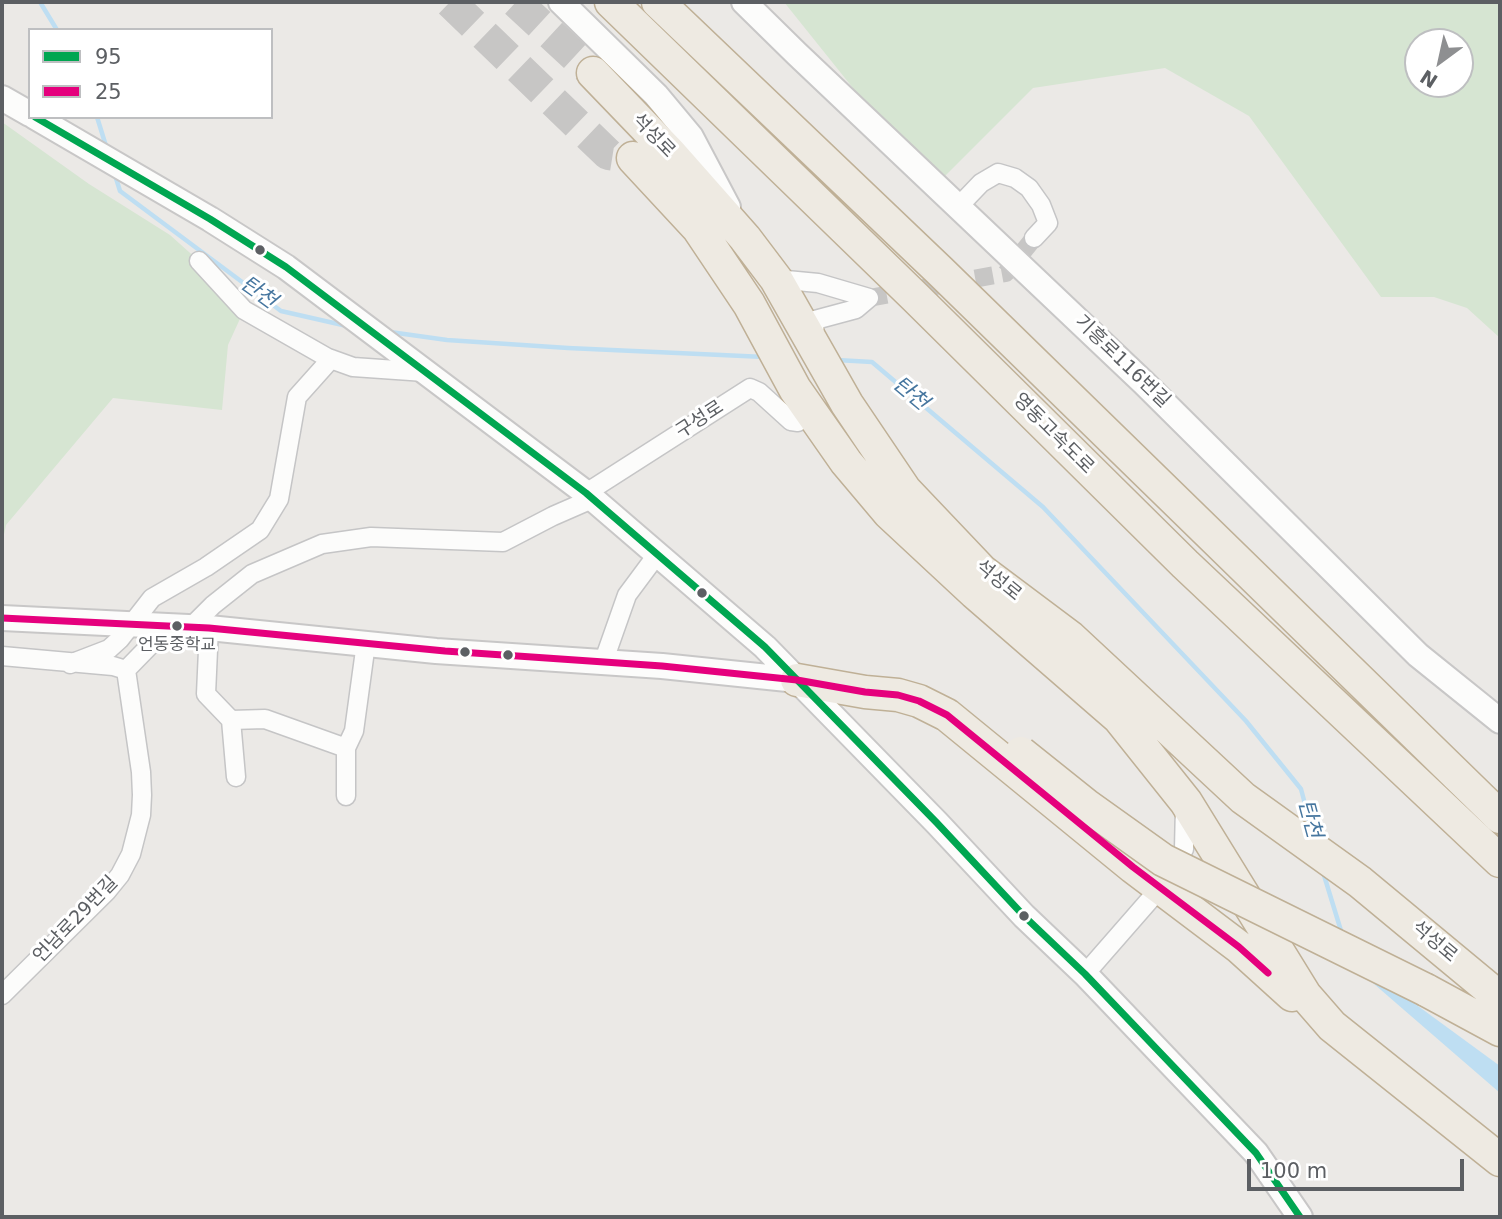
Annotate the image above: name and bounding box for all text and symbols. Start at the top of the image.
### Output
legend [28,28,273,119]
north arrow [1404,28,1474,98]
text: 95 [95,45,122,69]
text: N [1416,65,1441,92]
text: 25 [95,80,122,104]
street label: 석성로 [627,109,679,163]
unlabelled marker [253,243,267,257]
water label: 탄천 [235,271,281,315]
street label: 기흥로116번길 [1070,311,1174,413]
water label: 탄천 [887,372,933,416]
street label: 영동고속도로 [1008,389,1098,479]
street label: 구성로 [672,396,728,444]
street label: 석성로 [970,556,1026,606]
unlabelled marker [695,586,709,600]
marker: 언동중학교 [170,619,184,633]
place label: 언동중학교 [138,636,216,656]
unlabelled marker [458,645,472,659]
unlabelled marker [501,648,515,662]
water label: 탄천 [1292,797,1326,841]
street label: 언남로29번길 [29,872,123,968]
unlabelled marker [1017,909,1031,923]
street label: 석성로 [1407,916,1461,968]
scale bar [1250,1146,1467,1190]
text: 100 m [1260,1159,1327,1183]

